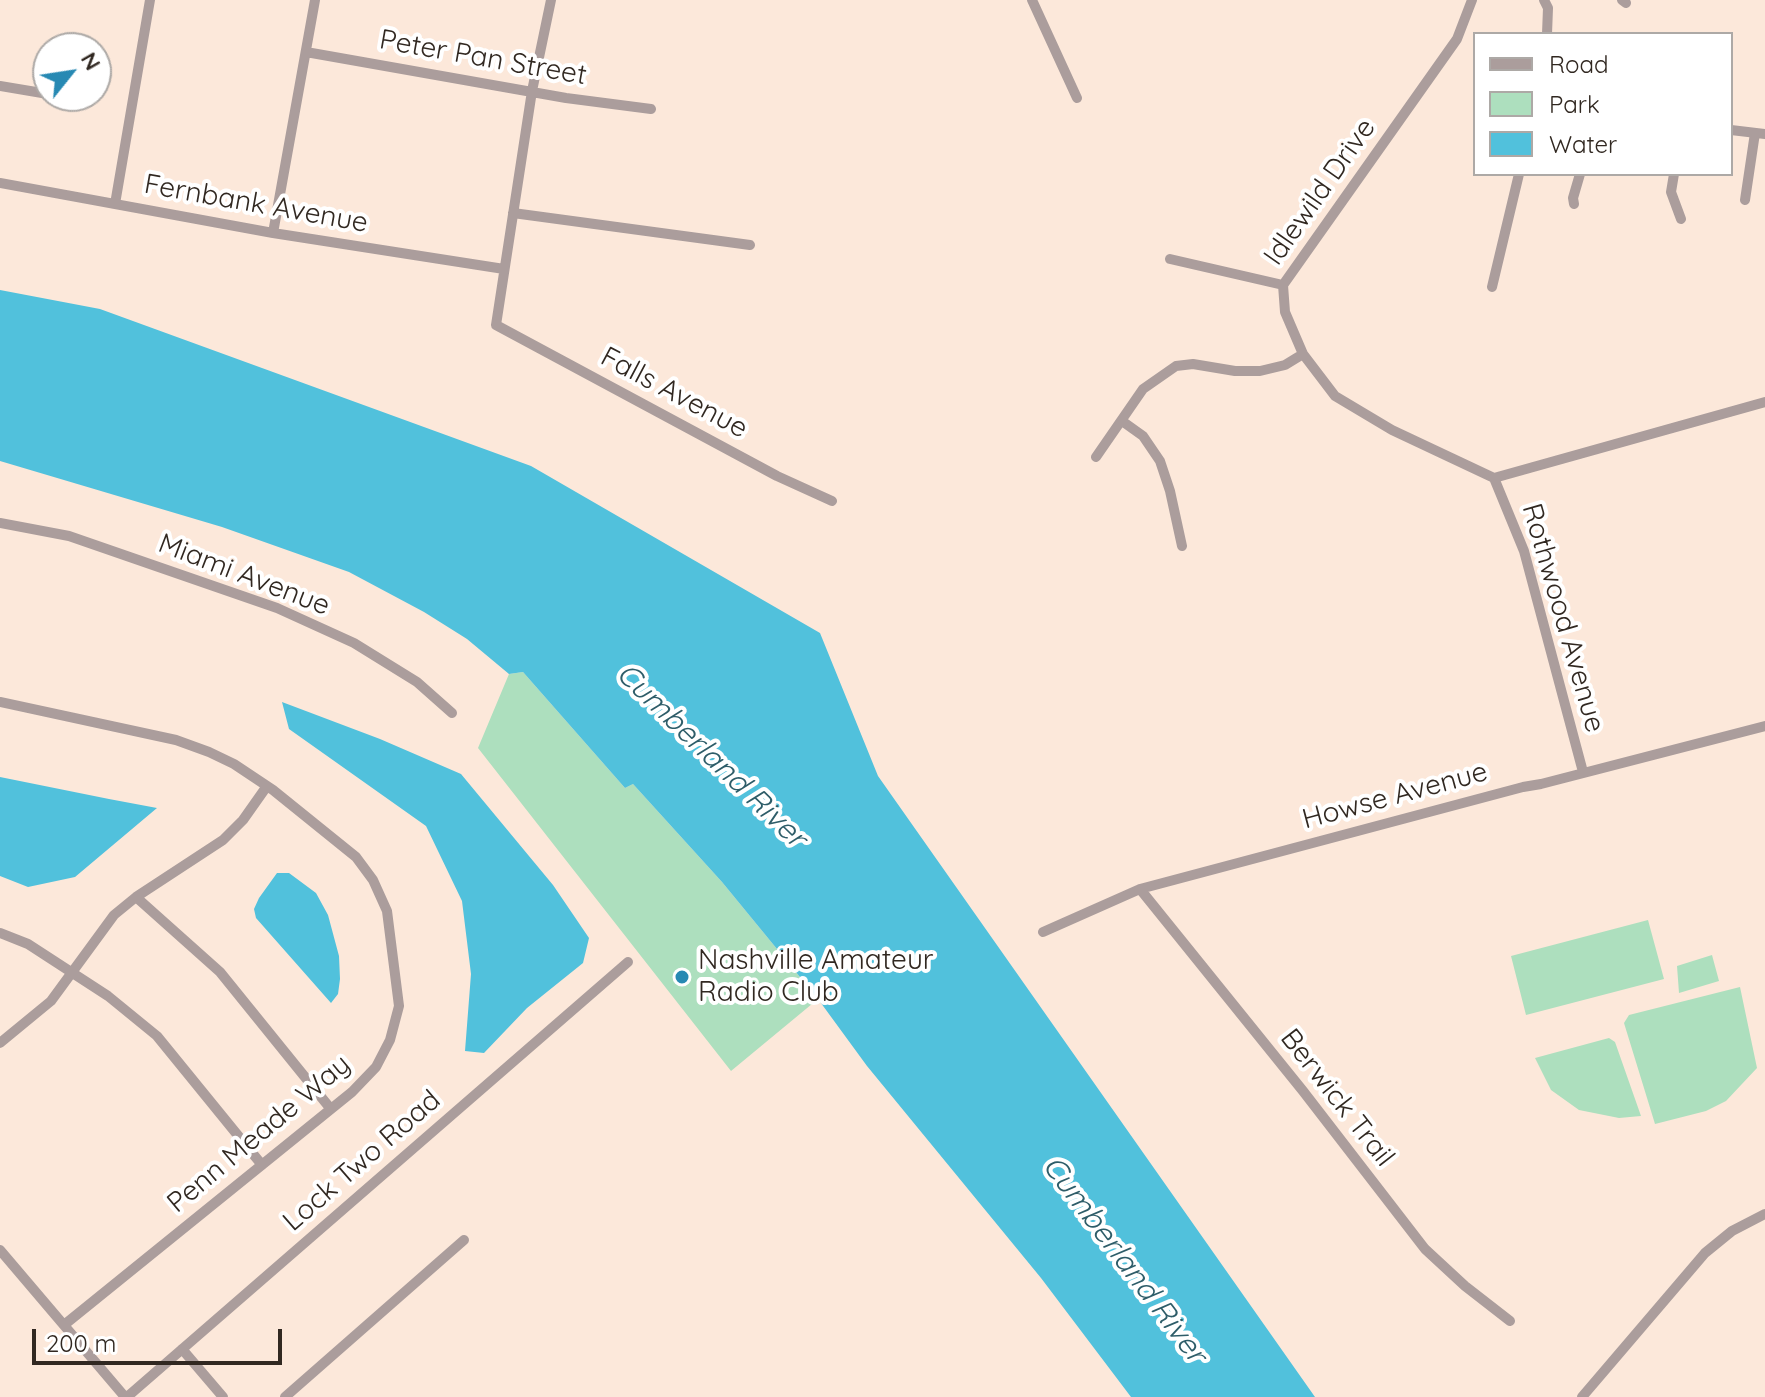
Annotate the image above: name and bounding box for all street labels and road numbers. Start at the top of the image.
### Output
street label: Peter Pan Street [377,23,589,93]
street label: Idlewild Drive [1257,112,1383,272]
street label: Fernbank Avenue [141,168,371,240]
street label: Falls Avenue [595,340,753,446]
street label: Rothwood Avenue [1514,500,1612,736]
street label: Miami Avenue [153,527,335,623]
street label: Howse Avenue [1299,755,1491,837]
street label: Berwick Trail [1273,1022,1401,1174]
street label: Penn Meade Way [161,1048,357,1220]
street label: Lock Two Road [276,1084,448,1238]

